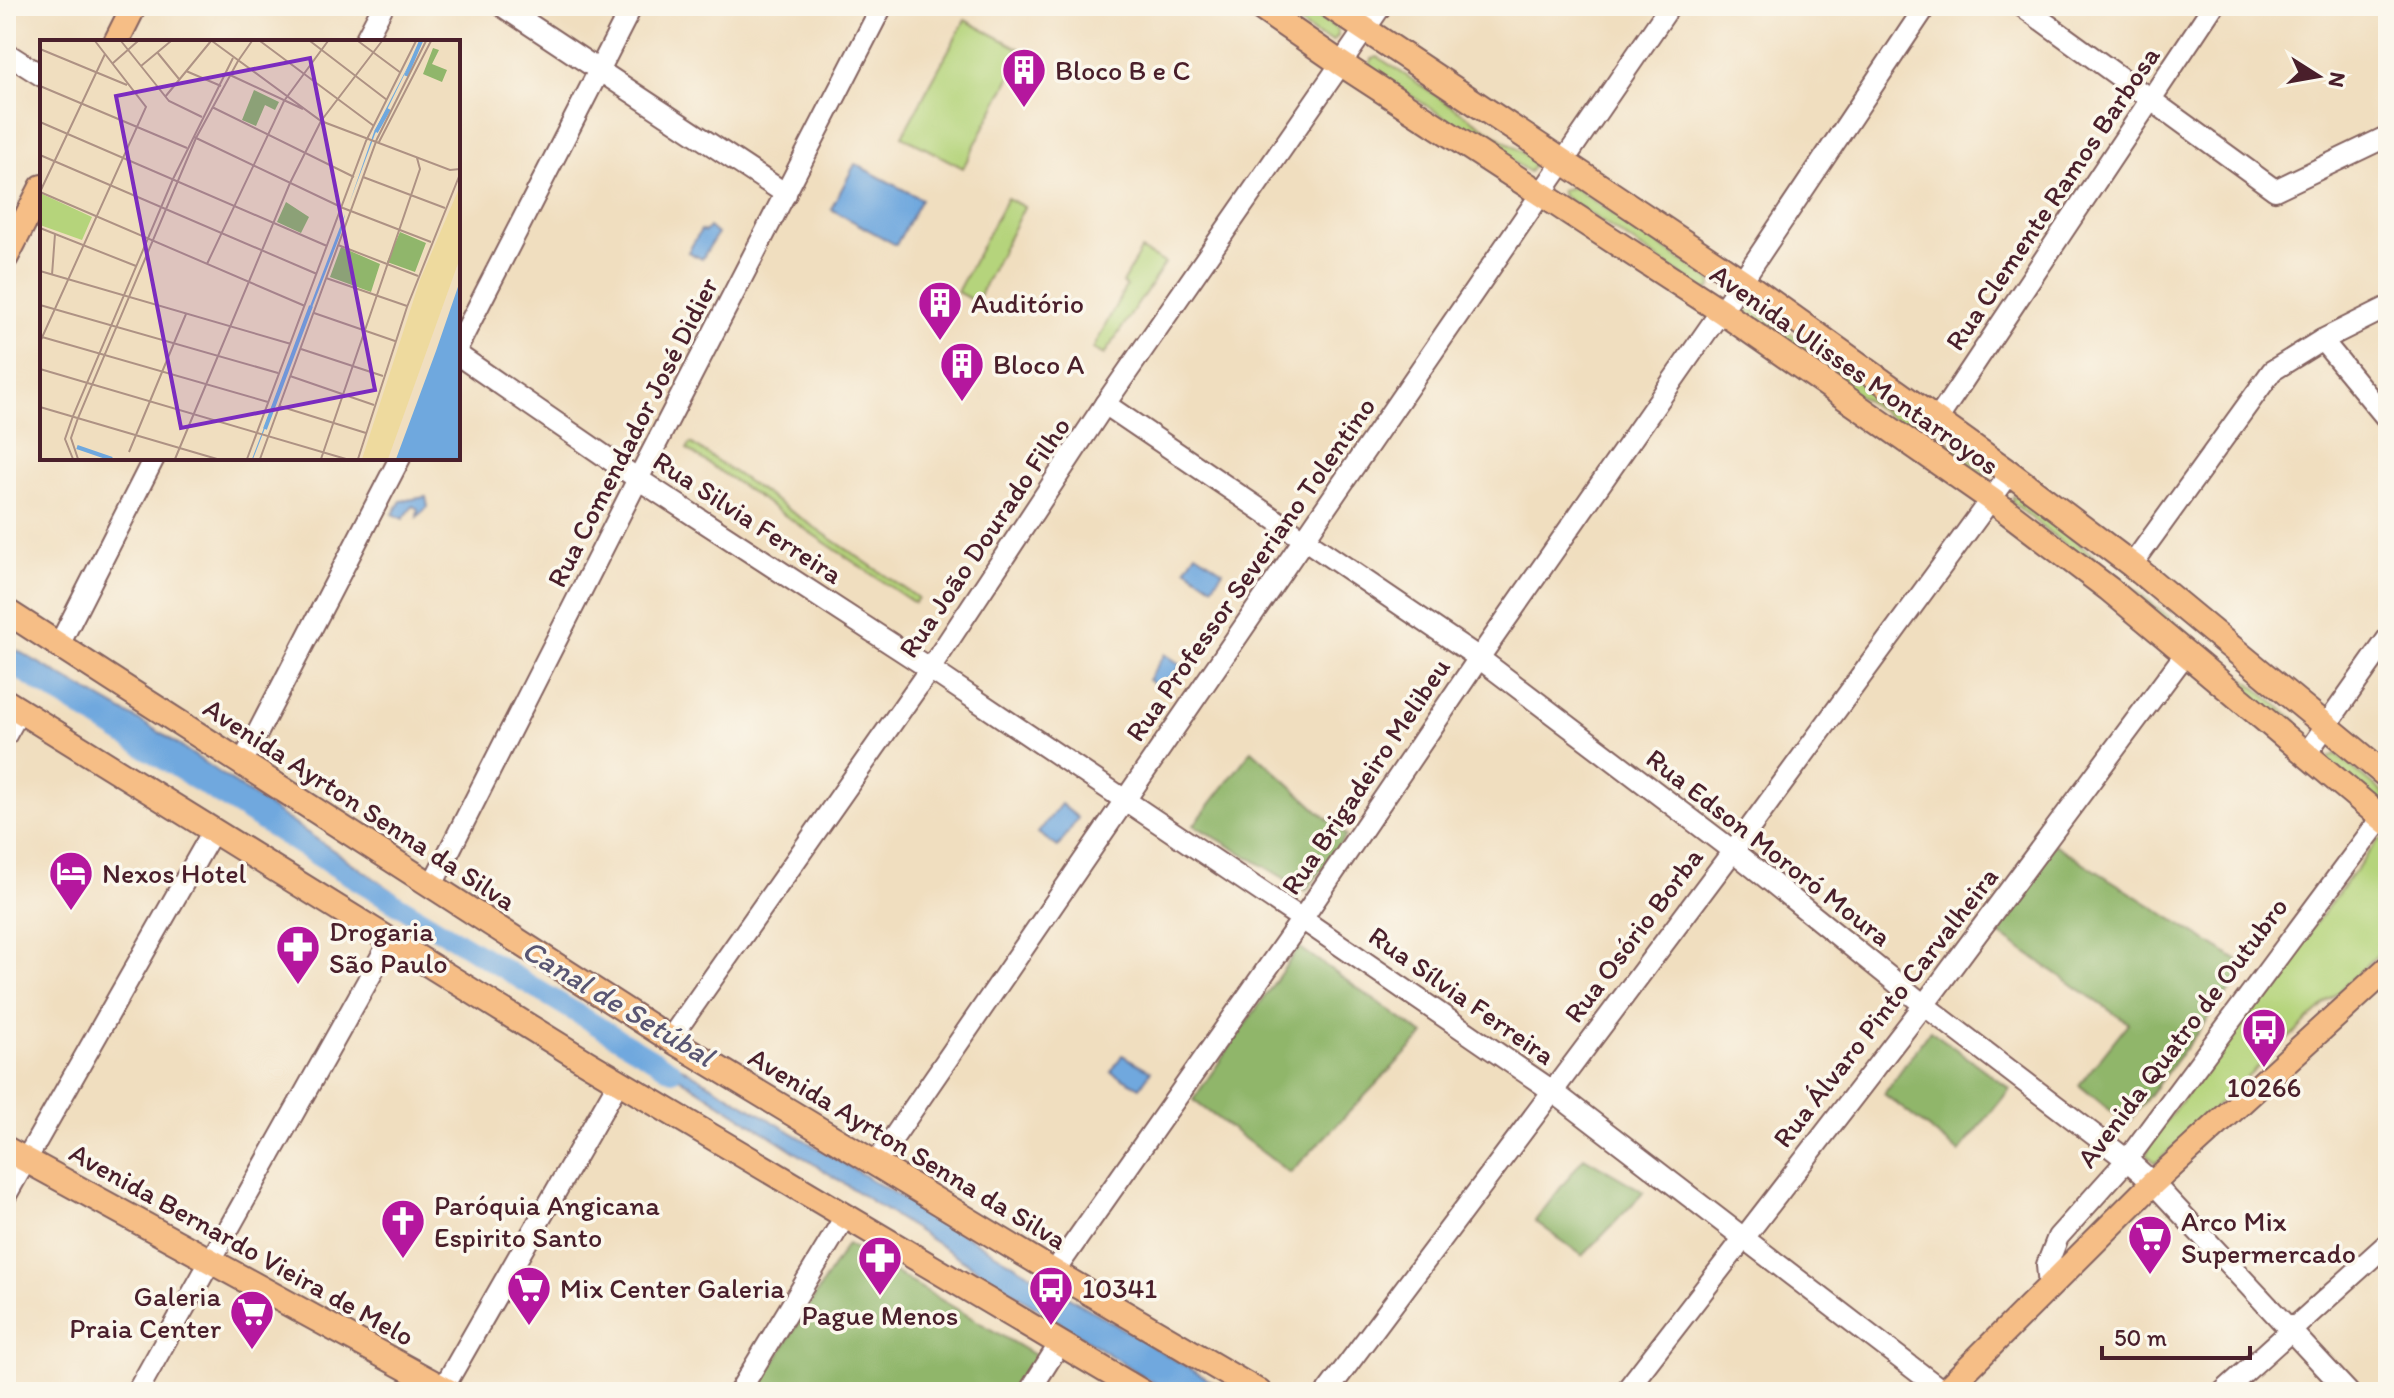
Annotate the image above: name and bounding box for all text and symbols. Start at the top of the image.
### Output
north arrow [2278,36,2358,116]
street label: Rua Clemente Ramos Barbosa [1937,39,2167,357]
inset map [40,40,460,460]
building icon: Bloco B e C [1000,46,1048,109]
place label: Bloco B e C [1055,53,1190,87]
text: N [2322,70,2352,90]
street label: Avenida Ulisses Montarroyos [1704,256,2006,482]
street label: Rua Comendador José Didier [539,271,725,593]
building icon: Auditório [916,279,964,342]
place label: Auditório [971,286,1084,320]
building icon: Bloco A [938,340,986,403]
place label: Bloco A [993,347,1085,381]
street label: Rua Professor Severiano Tolentino [1118,390,1382,748]
street label: Rua João Dourado Filho [891,410,1077,664]
street label: Rua Silvia Ferreira [647,443,850,591]
street label: Rua Brigadeiro Melibeu [1273,651,1457,901]
street label: Avenida Ayrton Senna da Silva [197,690,523,918]
street label: Rua Edson Mororó Moura [1640,741,1899,953]
street label: Rua Osório Borba [1556,840,1710,1029]
hotel icon: Nexos Hotel [47,849,95,912]
place label: Nexos Hotel [102,856,247,890]
street label: Rua Álvaro Pinto Carvalheira [1765,860,2005,1154]
street label: Avenida Quatro de Outubro [2069,890,2295,1174]
place label: Drogaria São Paulo [329,914,448,980]
street label: Rua Sílvia Ferreira [1362,918,1562,1072]
pharmacy icon: Drogaria São Paulo [274,923,322,986]
water label: Canal de Setúbal [516,931,723,1076]
bus stop icon: 10266 [2240,1006,2288,1069]
street label: Avenida Ayrton Senna da Silva [743,1039,1074,1257]
place label: 10266 [2227,1070,2301,1104]
street label: Avenida Bernardo Vieira de Melo [64,1135,420,1353]
place label: Paróquia Angicana Espirito Santo [434,1188,660,1254]
church icon: Paróquia Angicana Espirito Santo [379,1197,427,1260]
place label: Arco Mix Supermercado [2181,1204,2356,1270]
supermarket icon: Arco Mix Supermercado [2126,1213,2174,1276]
pharmacy icon: Pague Menos [856,1234,904,1297]
supermarket icon: Mix Center Galeria [505,1264,553,1327]
bus stop icon: 10341 [1027,1264,1075,1327]
place label: Mix Center Galeria [560,1271,785,1305]
place label: 10341 [1082,1271,1157,1305]
place label: Galeria Praia Center [69,1279,221,1345]
supermarket icon: Galeria Praia Center [228,1288,276,1351]
place label: Pague Menos [802,1298,958,1332]
scale bar [2102,1310,2250,1360]
text: 50 m [2114,1323,2167,1352]

